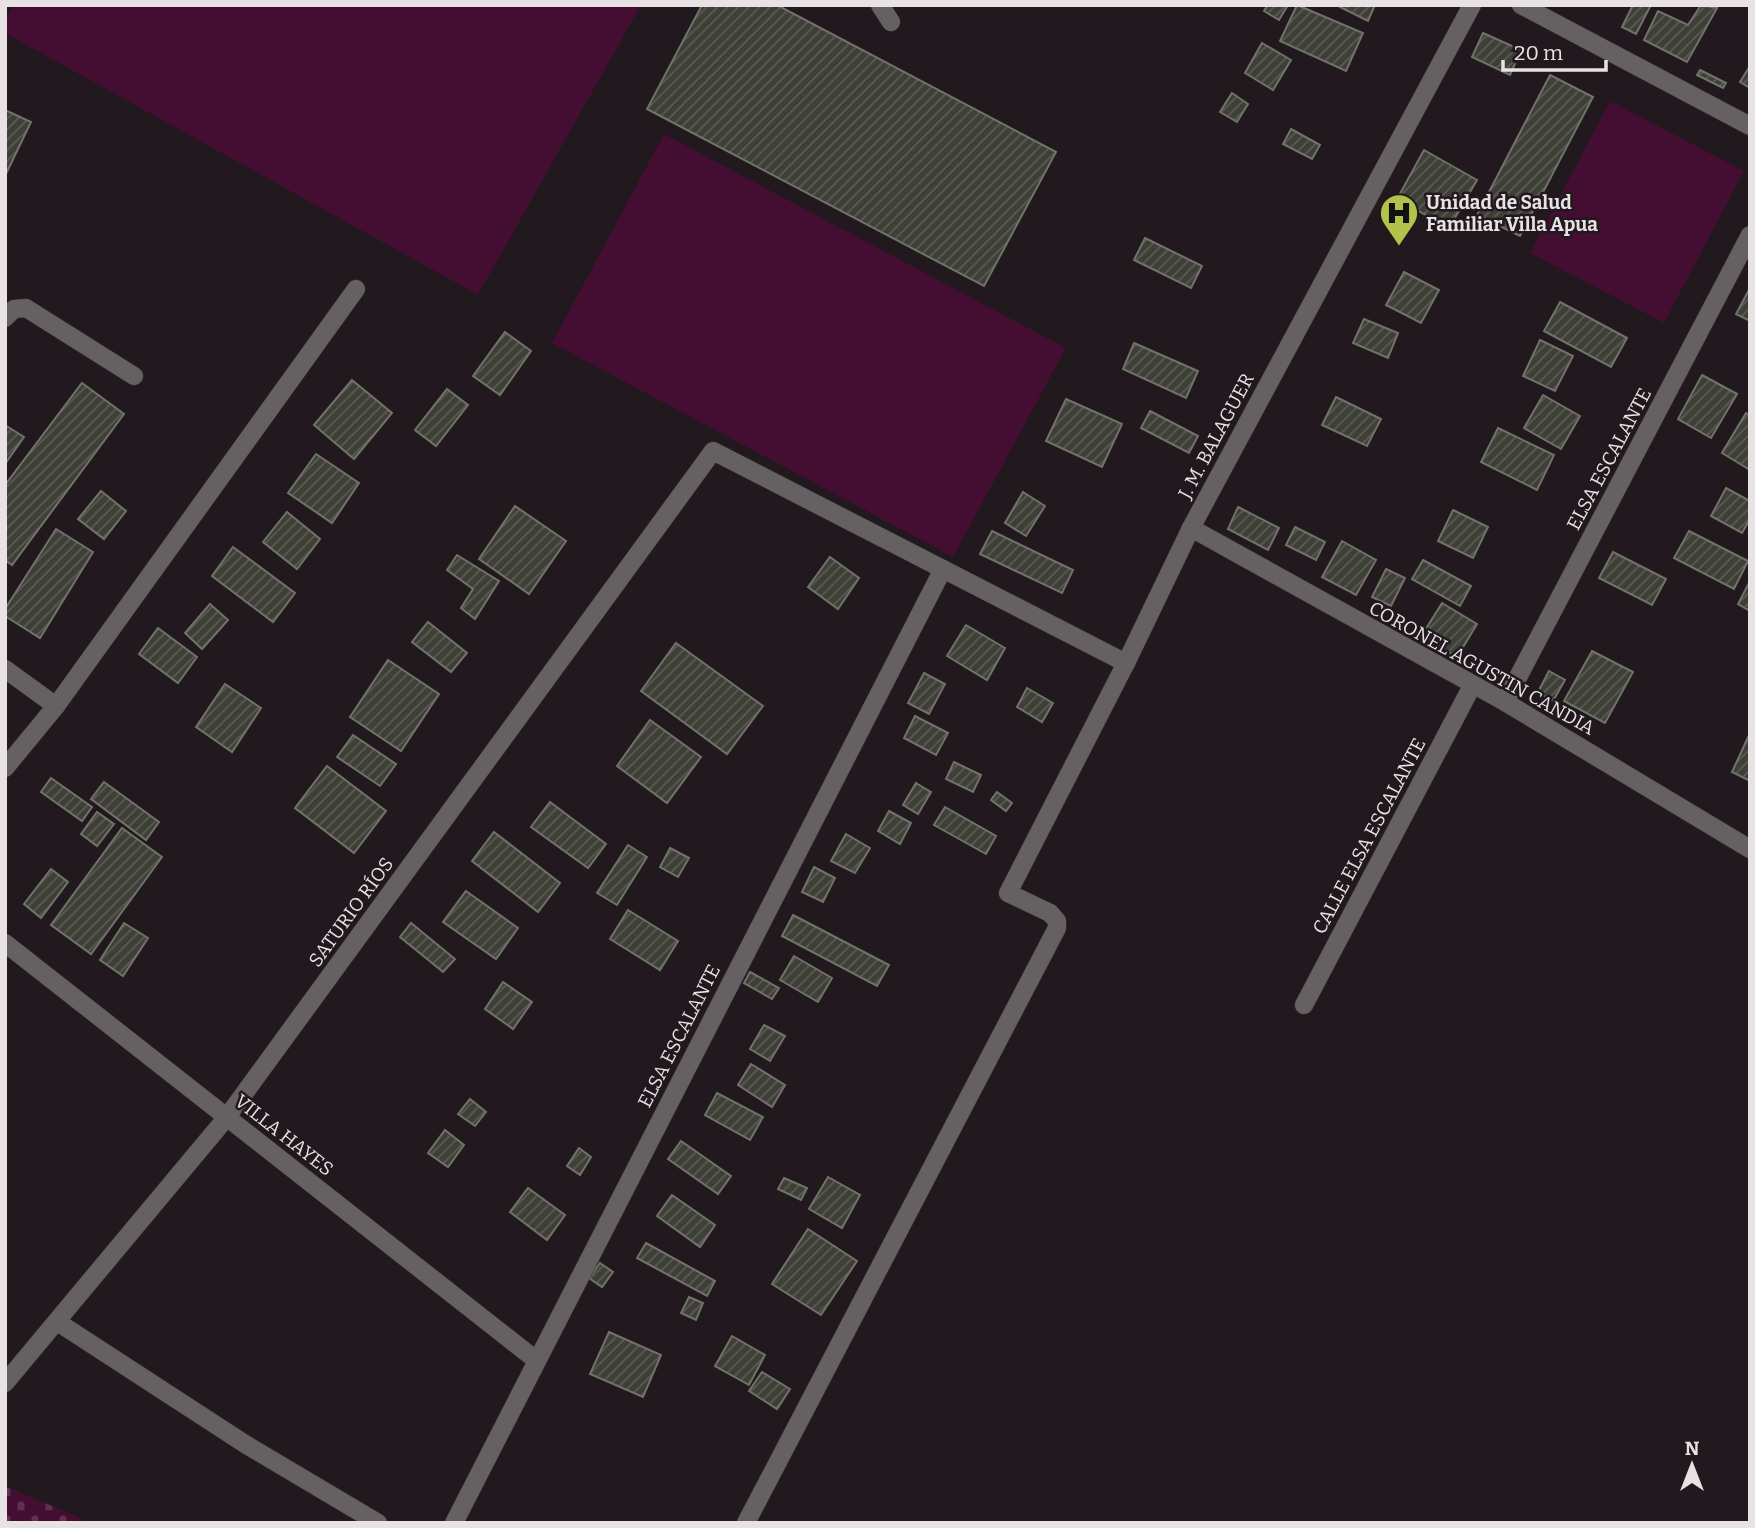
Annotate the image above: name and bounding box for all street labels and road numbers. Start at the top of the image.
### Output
street label: J. M. BALAGUER [1173,369,1259,504]
street label: ELSA ESCALANTE [1562,384,1656,534]
street label: CORONEL AGUSTIN CANDIA [1365,596,1599,740]
street label: CALLE ELSA ESCALANTE [1308,734,1430,938]
street label: SATURIO RÍOS [304,853,398,971]
street label: ELSA ESCALANTE [633,961,725,1111]
street label: VILLA HAYES [230,1089,338,1181]

